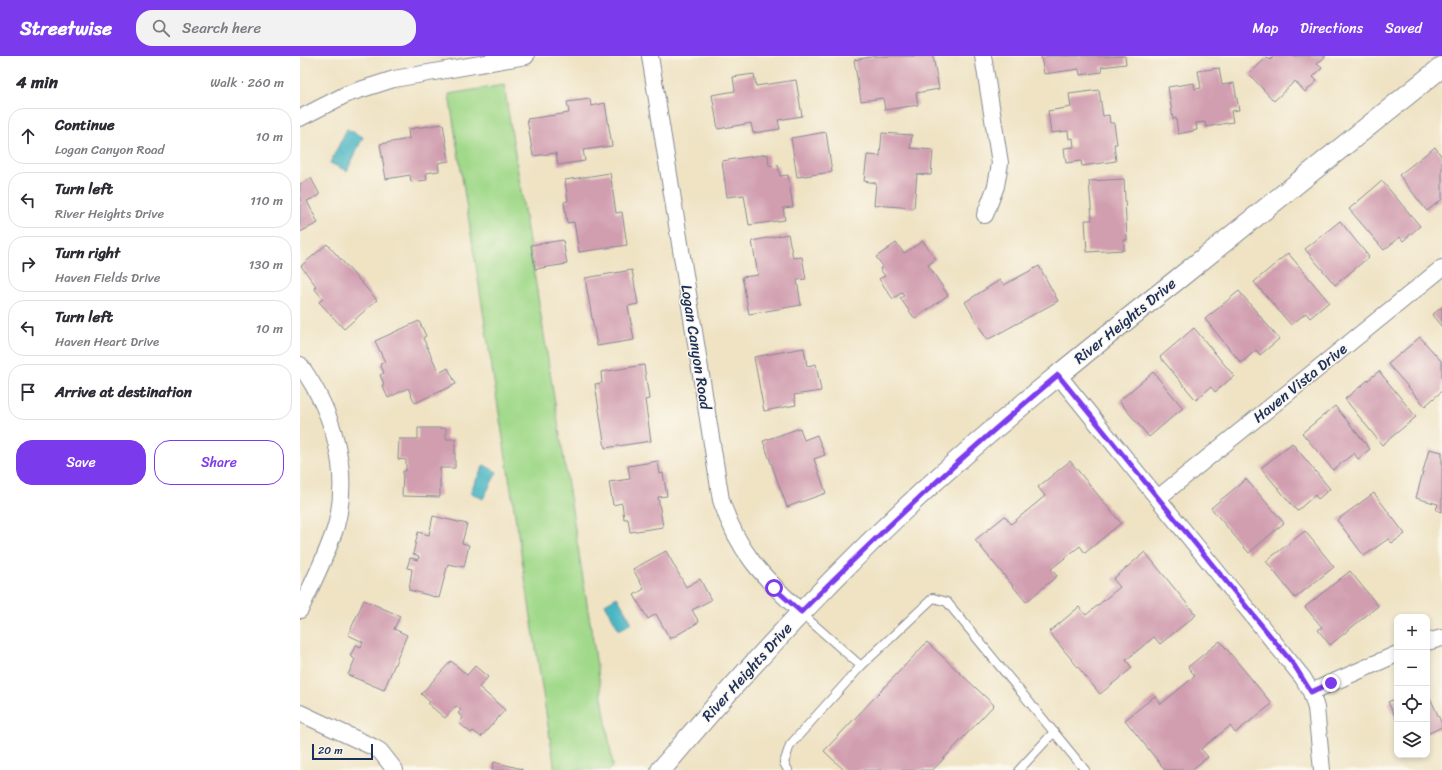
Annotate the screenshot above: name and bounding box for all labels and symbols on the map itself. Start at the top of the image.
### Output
street label: River Heights Drive [1068,271,1182,371]
street label: Logan Canyon Road [673,283,719,412]
street label: Haven Vista Drive [1247,337,1353,429]
route start [765,579,783,597]
street label: River Heights Drive [695,616,799,728]
route end [1322,674,1340,692]
scale bar [312,742,373,761]

